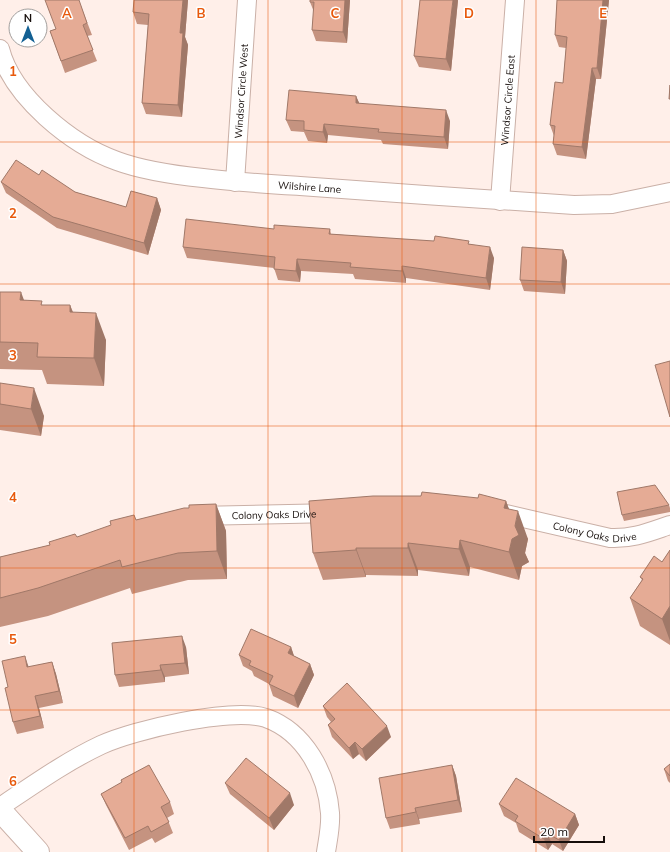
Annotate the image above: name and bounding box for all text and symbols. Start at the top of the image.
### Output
text: A [62,5,72,21]
text: B [197,5,206,21]
text: C [331,5,340,21]
text: D [464,5,474,21]
text: E [599,5,607,21]
north arrow [8,8,48,48]
text: N [24,11,32,25]
street label: Windsor Circle West [232,43,251,139]
street label: Windsor Circle East [498,54,518,146]
text: 1 [9,63,17,79]
street label: Wilshire Lane [278,179,342,196]
text: 2 [9,205,17,221]
text: 3 [9,347,17,363]
text: 4 [9,489,17,505]
street label: Colony Oaks Drive [232,507,316,522]
street label: Colony Oaks Drive [552,519,638,545]
text: 5 [9,631,17,647]
text: 6 [9,773,17,789]
scale bar [534,818,604,844]
text: 20 m [540,824,568,839]

